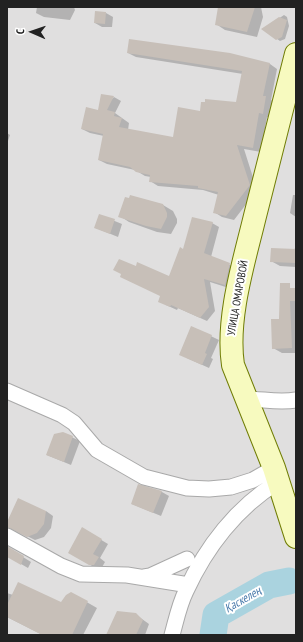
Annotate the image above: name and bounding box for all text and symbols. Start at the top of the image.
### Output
north arrow [12,12,52,52]
text: С [13,29,27,34]
street label: УЛИЦА ОМАРОВОЙ [225,259,251,337]
water label: Қаскелең [222,584,264,616]

